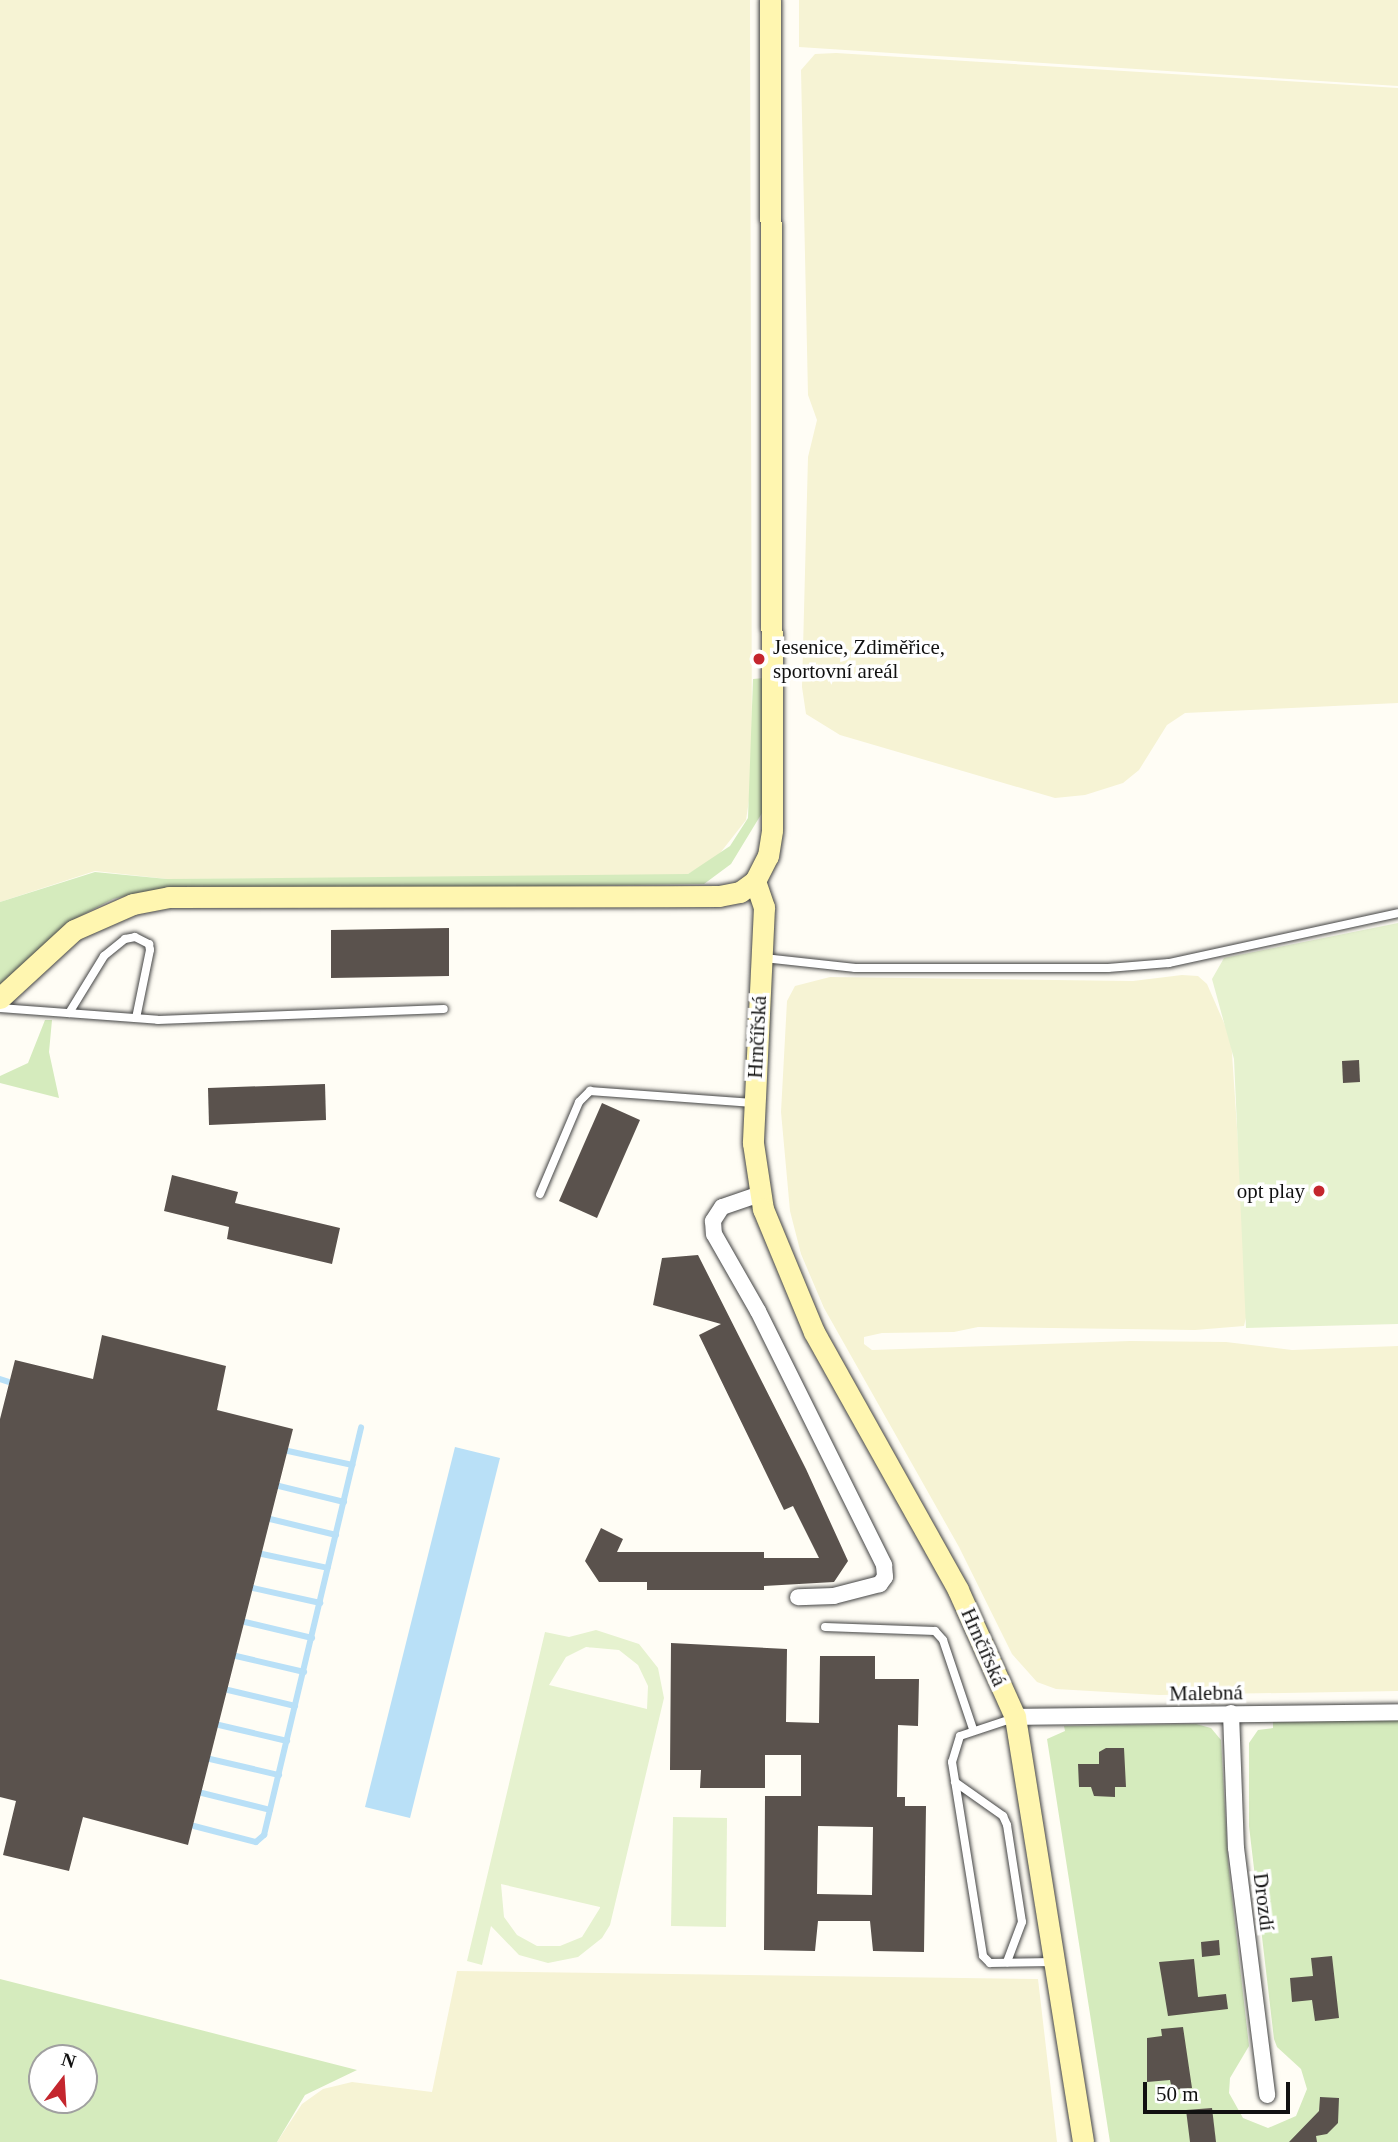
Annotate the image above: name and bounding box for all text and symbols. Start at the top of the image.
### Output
place label: Jesenice, Zdiměřice, sportovní areál [773,634,945,684]
marker: Jesenice, Zdiměřice, sportovní areál [751,651,767,667]
street label: Hrnčířská [742,995,772,1079]
place label: opt play [1237,1178,1305,1204]
marker: opt play [1311,1183,1327,1199]
street label: Hrnčířská [956,1604,1012,1690]
street label: Malebná [1169,1680,1243,1706]
street label: Drozdí [1248,1872,1280,1932]
north arrow [28,2044,98,2114]
text: N [59,2048,78,2072]
scale bar [1146,2068,1293,2112]
text: 50 m [1156,2082,1199,2106]

